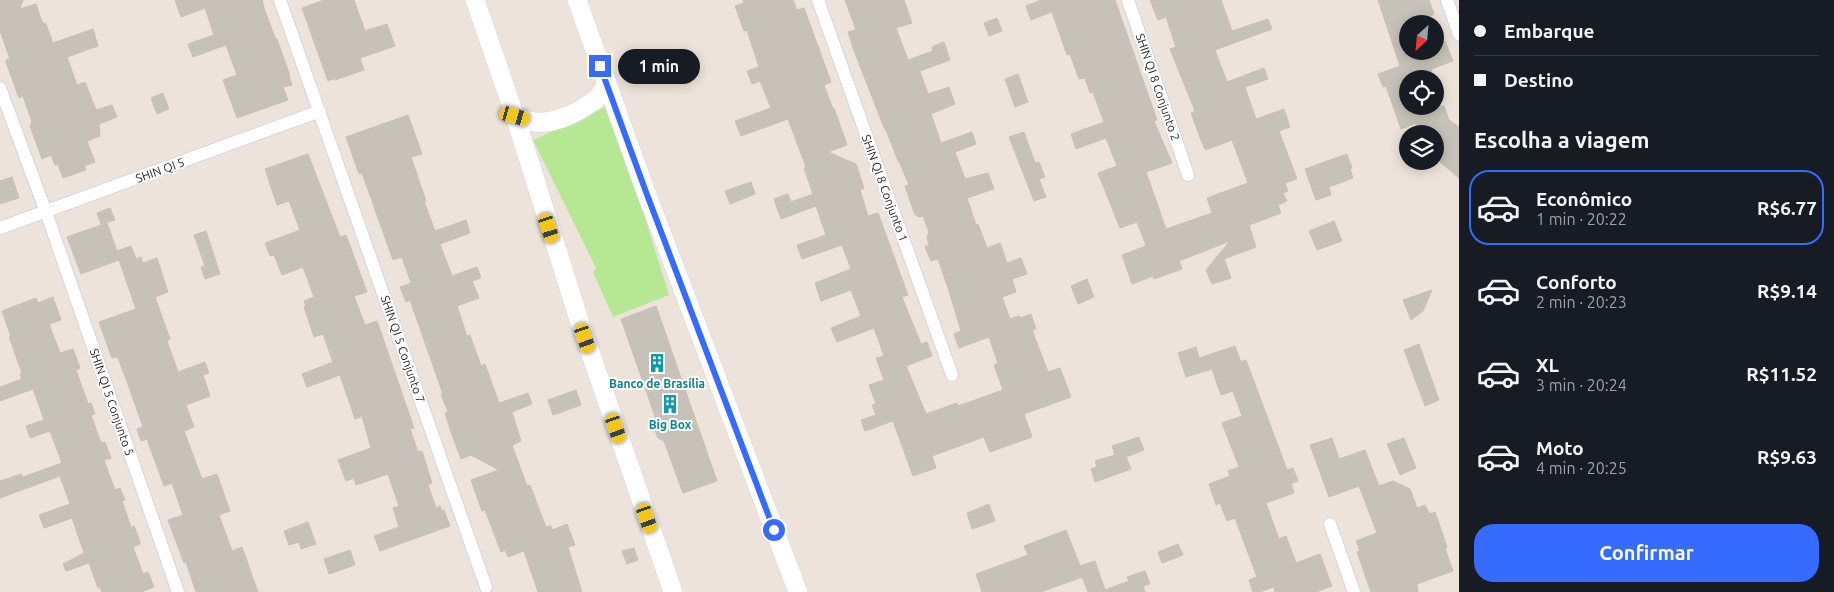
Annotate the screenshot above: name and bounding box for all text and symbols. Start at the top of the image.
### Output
north arrow [1399,15,1444,60]
map controls [1399,15,1444,170]
text: Embarque [1504,20,1594,42]
street label: SHIN QI 8 Conjunto 2 [1133,32,1183,142]
callout: 1 min [618,48,700,84]
route end [589,55,611,77]
text: 1 min [639,57,679,75]
text: Destino [1504,69,1574,91]
button: locate [1399,70,1444,115]
car [498,105,531,127]
button: layers [1399,125,1444,170]
text: Escolha a viagem [1474,127,1649,152]
street label: SHIN QI 8 Conjunto 1 [860,133,910,243]
street label: SHIN QI 5 [134,155,186,185]
icon: car [1476,185,1521,230]
text: Econômico [1536,188,1632,210]
text: R$6.77 [1757,197,1817,219]
text: 1 min · 20:22 [1536,210,1627,228]
car [537,211,560,245]
icon: car [1476,268,1521,313]
text: Conforto [1536,271,1617,293]
text: R$9.14 [1757,280,1817,302]
text: 2 min · 20:23 [1536,293,1627,311]
street label: SHIN QI 5 Conjunto 7 [378,294,428,404]
car [573,321,596,355]
street label: SHIN QI 5 Conjunto 5 [87,347,137,457]
icon: car [1476,351,1521,396]
building icon: Banco de Brasília [646,352,668,374]
text: XL [1536,354,1559,376]
text: R$11.52 [1746,363,1817,385]
text: 3 min · 20:24 [1536,376,1627,394]
place label: Banco de Brasília [609,377,705,390]
building icon: Big Box [659,393,681,415]
car [604,411,627,445]
place label: Big Box [649,418,692,431]
icon: car [1476,434,1521,479]
text: Moto [1536,437,1584,459]
text: R$9.63 [1757,446,1817,468]
text: 4 min · 20:25 [1536,459,1627,477]
car [635,501,658,535]
route start [763,519,785,541]
button: Confirmar [1474,524,1819,582]

